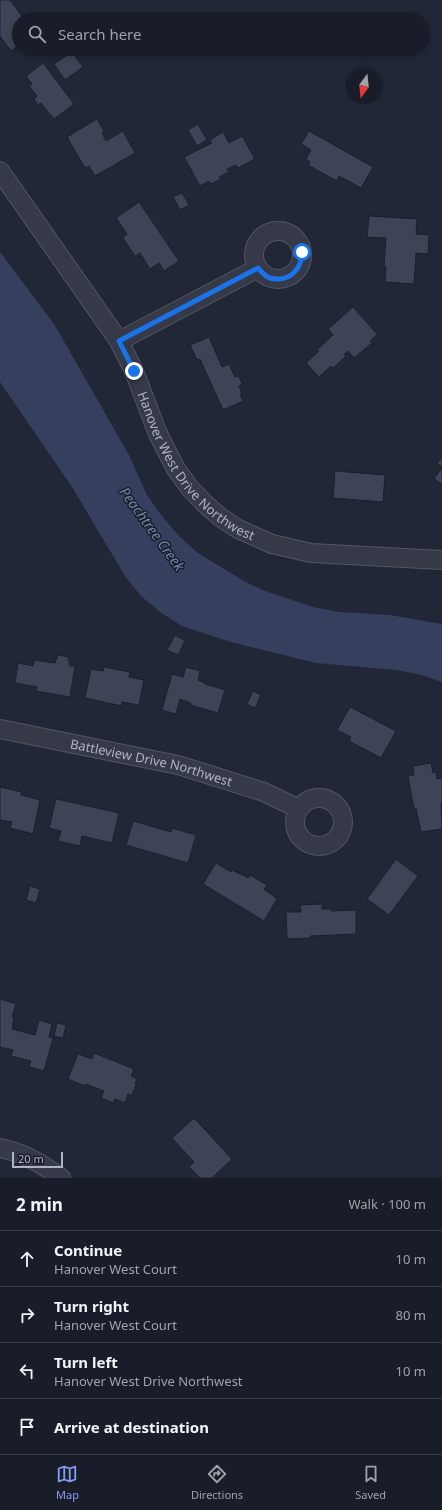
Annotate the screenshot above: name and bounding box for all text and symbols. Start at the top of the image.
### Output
search box [12,12,430,56]
icon: search [26,23,48,45]
text: Search here [58,24,141,44]
north arrow [346,68,382,104]
route start [293,243,311,261]
route end [125,362,143,380]
street label: Hanover West Drive Northwest [134,389,258,544]
water label: Peachtree Creek [116,483,190,575]
street label: Battleview Drive Northwest [69,734,235,791]
scale bar [12,1150,63,1169]
text: 20 m [18,1151,44,1166]
text: 2 min [16,1193,63,1216]
text: Walk · 100 m [348,1195,426,1213]
text: Continue [54,1240,122,1260]
icon: ahead [16,1248,38,1270]
text: 10 m [396,1250,426,1268]
text: Hanover West Court [54,1260,177,1278]
text: Turn right [54,1296,129,1316]
icon: right [16,1304,38,1326]
text: 80 m [396,1306,426,1324]
text: Hanover West Court [54,1316,177,1334]
text: Turn left [54,1352,118,1372]
icon: left [16,1360,38,1382]
text: 10 m [396,1362,426,1380]
text: Hanover West Drive Northwest [54,1372,243,1390]
icon: arrive [16,1416,38,1438]
text: Arrive at destination [54,1417,209,1437]
tab: Map [56,1463,79,1502]
tab: Directions [191,1463,243,1502]
tab: Saved [355,1463,386,1502]

